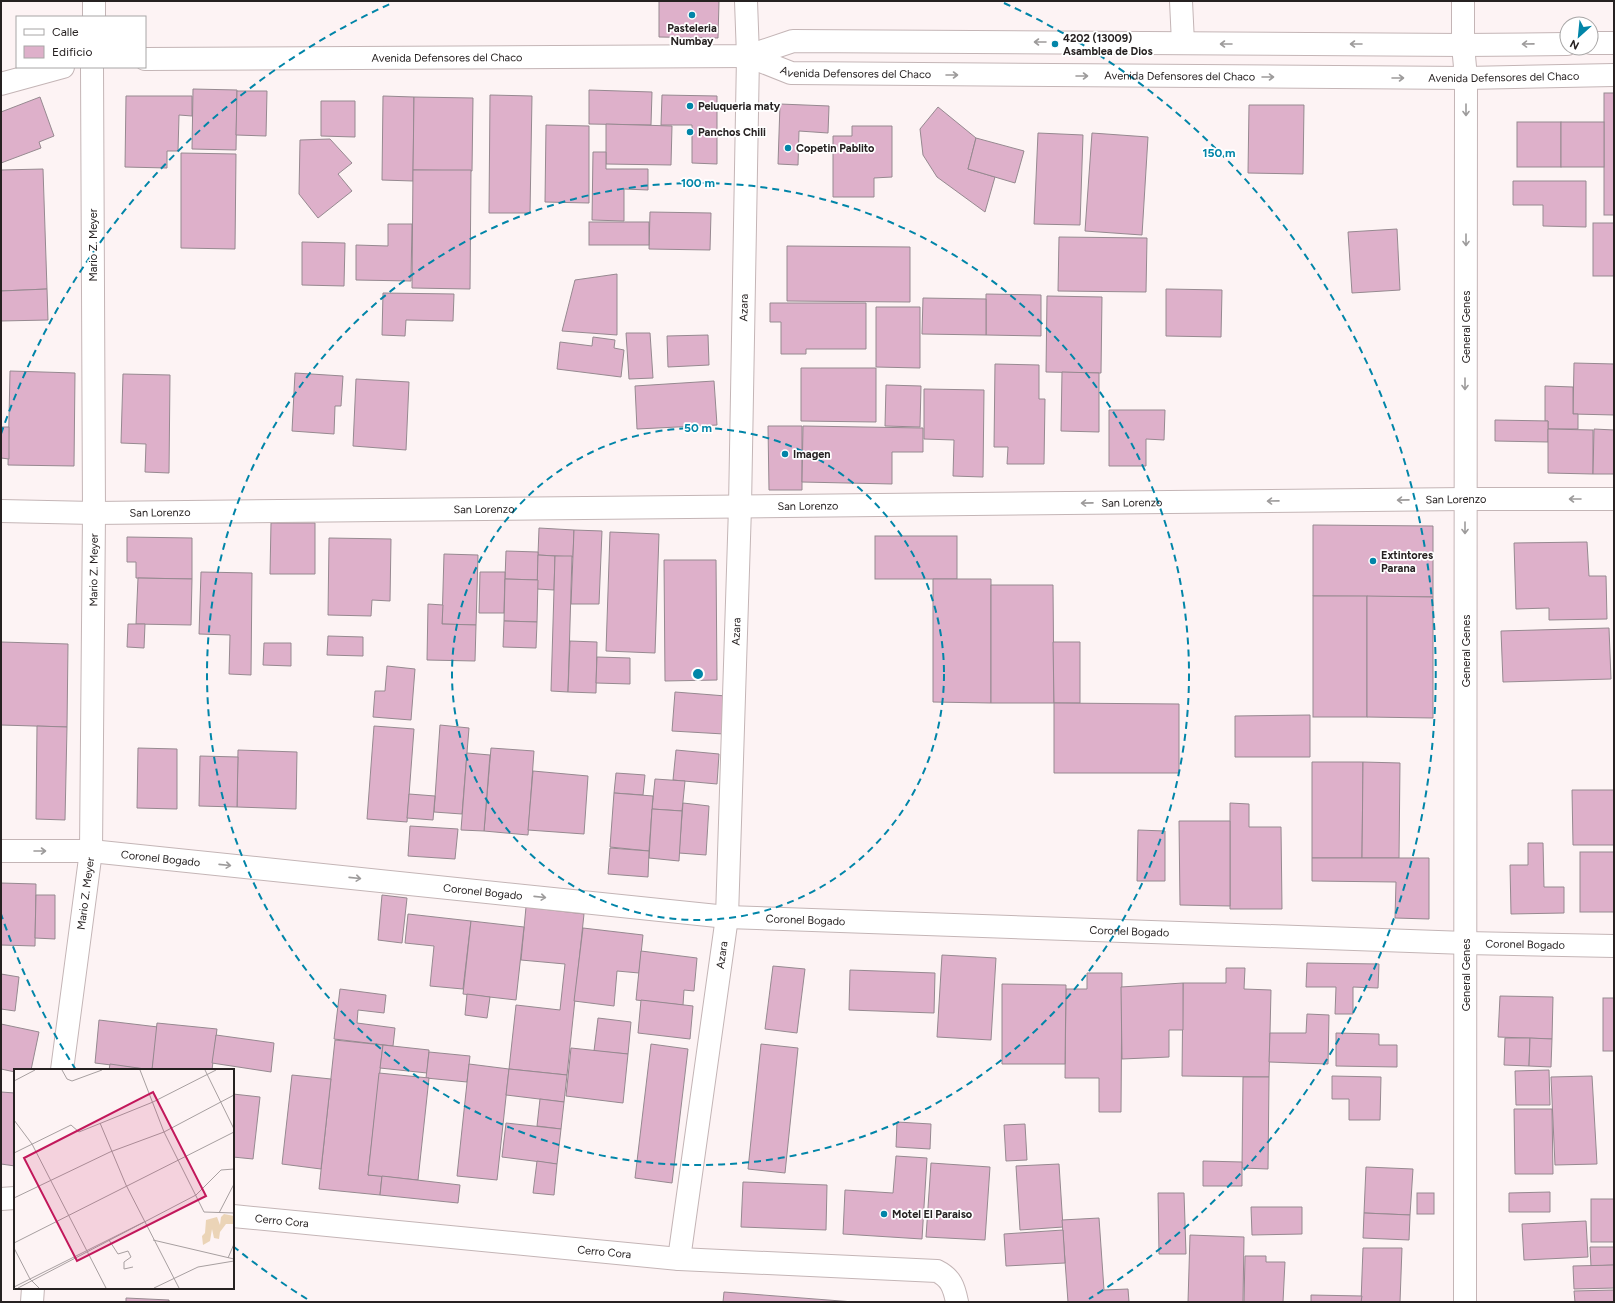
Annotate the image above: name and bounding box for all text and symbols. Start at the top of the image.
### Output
marker: Pasteleria Numbay [687,10,697,20]
legend [16,16,146,68]
north arrow [1559,16,1599,56]
place label: Pasteleria Numbay [667,22,717,48]
text: Calle [52,25,79,39]
place label: 4202 (13009) Asamblea de Dios [1063,32,1153,58]
text: N [1568,37,1581,52]
one-way arrow [1034,38,1047,46]
marker: 4202 (13009) Asamblea de Dios [1050,39,1060,49]
one-way arrow [1220,40,1233,48]
one-way arrow [1350,40,1363,48]
one-way arrow [1522,40,1535,48]
text: Edificio [52,45,92,59]
street label: Avenida Defensores del Chaco [371,51,523,64]
street label: Avenida Defensores del Chaco [779,63,931,81]
street label: Avenida Defensores del Chaco [1104,69,1255,83]
street label: Avenida Defensores del Chaco [1428,69,1579,85]
one-way arrow [945,71,958,79]
one-way arrow [1075,72,1088,80]
one-way arrow [1261,73,1274,81]
one-way arrow [1391,74,1404,82]
place label: Peluqueria maty [698,100,781,113]
marker: Peluqueria maty [685,101,695,111]
one-way arrow [1462,103,1470,116]
place label: Panchos Chili [698,126,766,139]
marker: Panchos Chili [685,127,695,137]
place label: Copetin Pablito [796,142,875,155]
marker: Copetin Pablito [783,143,793,153]
text: 150 m [1202,146,1236,160]
text: 100 m [681,176,715,190]
street label: Mario Z. Meyer [87,208,100,281]
one-way arrow [1462,233,1470,246]
street label: General Genes [1460,291,1473,363]
street label: Azara [737,294,750,322]
one-way arrow [1461,377,1469,390]
text: 50 m [684,421,712,435]
place label: Imagen [793,448,831,461]
marker: Imagen [780,449,790,459]
street label: San Lorenzo [1425,493,1486,506]
one-way arrow [1569,495,1582,503]
street label: San Lorenzo [1101,496,1163,509]
one-way arrow [1397,496,1410,504]
one-way arrow [1267,497,1280,505]
street label: San Lorenzo [777,499,839,513]
one-way arrow [1081,499,1094,507]
street label: San Lorenzo [453,502,515,516]
street label: San Lorenzo [129,506,191,519]
one-way arrow [1461,521,1469,534]
street label: Mario Z. Meyer [87,533,100,606]
place label: Extintores Parana [1381,549,1433,575]
marker: Extintores Parana [1368,556,1378,566]
street label: General Genes [1460,615,1473,687]
street label: Azara [729,617,743,646]
centre of rings [691,667,705,681]
one-way arrow [33,847,46,855]
street label: Coronel Bogado [120,848,201,869]
street label: Mario Z. Meyer [74,856,97,931]
one-way arrow [218,861,231,869]
one-way arrow [348,875,361,882]
street label: Coronel Bogado [443,881,523,902]
one-way arrow [533,894,546,901]
street label: Coronel Bogado [765,912,846,928]
street label: Coronel Bogado [1089,923,1169,939]
street label: Coronel Bogado [1485,937,1565,952]
street label: General Genes [1460,939,1473,1011]
street label: Azara [713,940,730,970]
inset map [14,1069,234,1289]
place label: Motel El Paraiso [892,1208,973,1221]
marker: Motel El Paraiso [879,1209,889,1219]
street label: Cerro Cora [254,1212,309,1230]
street label: Cerro Cora [577,1243,632,1261]

